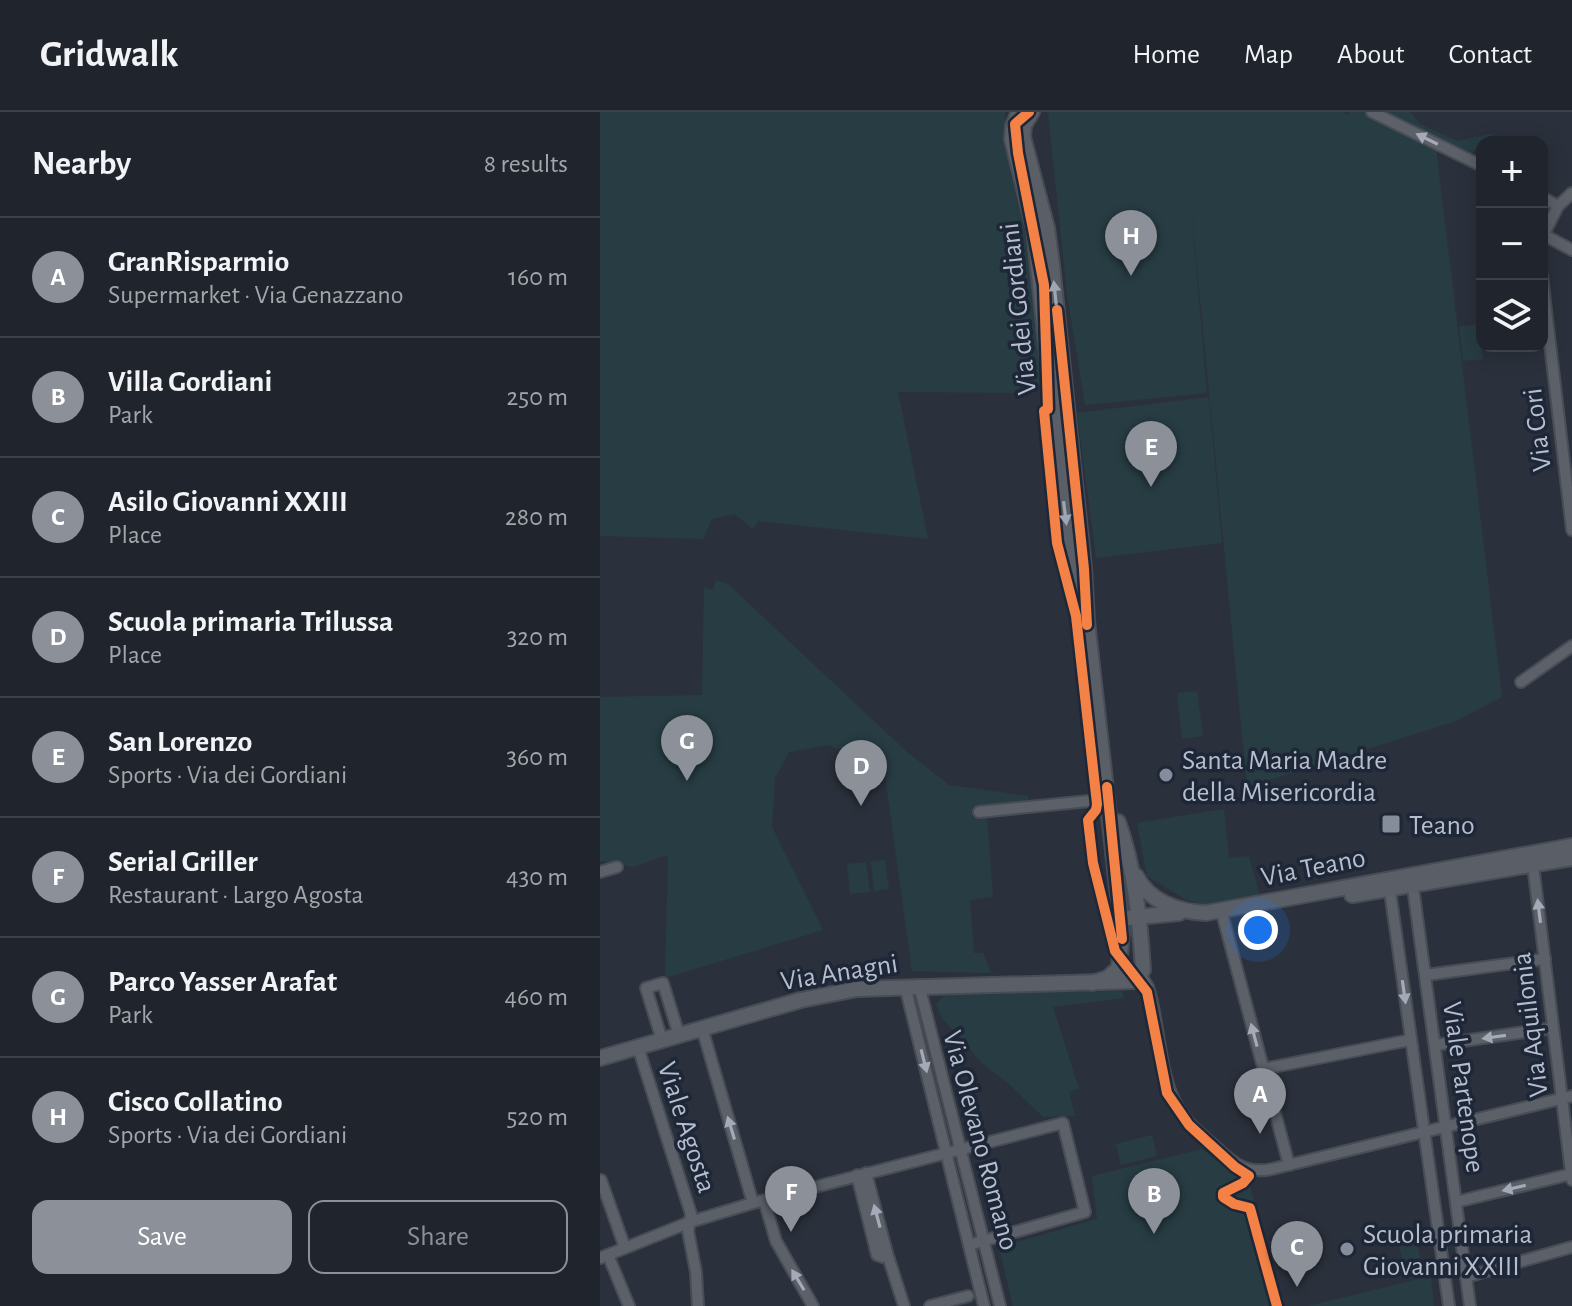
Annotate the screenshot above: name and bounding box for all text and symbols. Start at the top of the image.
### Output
text: Gridwalk [40,36,178,74]
text: Home [1133,41,1200,69]
text: Map [1244,41,1293,69]
text: About [1337,41,1405,69]
text: Contact [1449,41,1532,69]
one-way arrow [1415,132,1438,146]
map controls [1476,136,1548,352]
button: + [1476,136,1548,208]
text: Nearby [32,147,131,181]
text: 8 results [484,151,568,177]
button: − [1476,208,1548,280]
pin: H [1105,210,1157,276]
street label: Via dei Gordiani [996,221,1042,396]
text: GranRisparmio [108,247,289,277]
text: A [50,264,66,290]
text: 160 m [508,264,568,290]
one-way arrow [1049,280,1062,305]
button: layers [1476,280,1548,352]
text: Supermarket · Via Genazzano [108,282,404,308]
text: Villa Gordiani [108,367,272,397]
text: B [50,384,66,410]
text: 250 m [506,384,568,410]
street label: Via Cori [1519,387,1557,473]
text: Park [108,402,153,428]
pin: E [1125,421,1177,487]
text: Asilo Giovanni XXIII [108,487,348,517]
one-way arrow [1058,501,1071,526]
text: C [51,504,65,530]
text: 280 m [505,504,568,530]
text: Place [108,522,162,548]
text: Scuola primaria Trilussa [108,607,393,637]
text: D [49,624,67,650]
text: 320 m [507,624,568,650]
text: Place [108,642,162,668]
pin: G [661,715,713,781]
text: San Lorenzo [108,727,252,757]
pin: D [835,740,887,806]
text: E [51,744,65,770]
text: 360 m [506,744,568,770]
place label: Santa Maria Madre della Misericordia [1182,747,1387,807]
text: Sports · Via dei Gordiani [108,762,347,788]
marker: Santa Maria Madre della Misericordia [1157,766,1175,784]
place label: Teano [1409,812,1475,840]
marker: Teano [1380,813,1402,835]
street label: Via Teano [1259,844,1368,892]
text: Serial Griller [108,847,258,877]
text: F [52,864,64,890]
text: 430 m [506,864,568,890]
text: Restaurant · Largo Agosta [108,882,364,908]
one-way arrow [1532,898,1545,923]
your location [1238,910,1278,950]
street label: Via Anagni [779,950,900,996]
street label: Via Aquilonia [1508,951,1554,1099]
text: Parco Yasser Arafat [108,967,337,997]
one-way arrow [1398,980,1411,1005]
text: G [50,984,66,1010]
text: 460 m [504,984,568,1010]
street label: Viale Partenope [1437,1000,1489,1175]
text: Park [108,1002,153,1028]
one-way arrow [1248,1023,1260,1048]
street label: Via Olevano Romano [937,1028,1023,1253]
one-way arrow [1481,1031,1506,1044]
one-way arrow [918,1049,930,1074]
street label: Viale Agosta [652,1059,720,1197]
pin: A [1234,1068,1286,1134]
text: Cisco Collatino [108,1087,282,1117]
text: H [49,1104,67,1130]
text: 520 m [506,1104,568,1130]
one-way arrow [724,1116,737,1140]
text: Sports · Via dei Gordiani [108,1122,347,1148]
pin: F [765,1166,817,1232]
pin: B [1128,1168,1180,1234]
one-way arrow [1501,1182,1526,1195]
button: Save [32,1200,292,1274]
button: Share [308,1200,568,1274]
one-way arrow [870,1203,882,1228]
pin: C [1271,1221,1323,1287]
place label: Scuola primaria Giovanni XXIII [1363,1221,1533,1281]
marker: Scuola primaria Giovanni XXIII [1338,1240,1356,1258]
one-way arrow [791,1269,805,1291]

